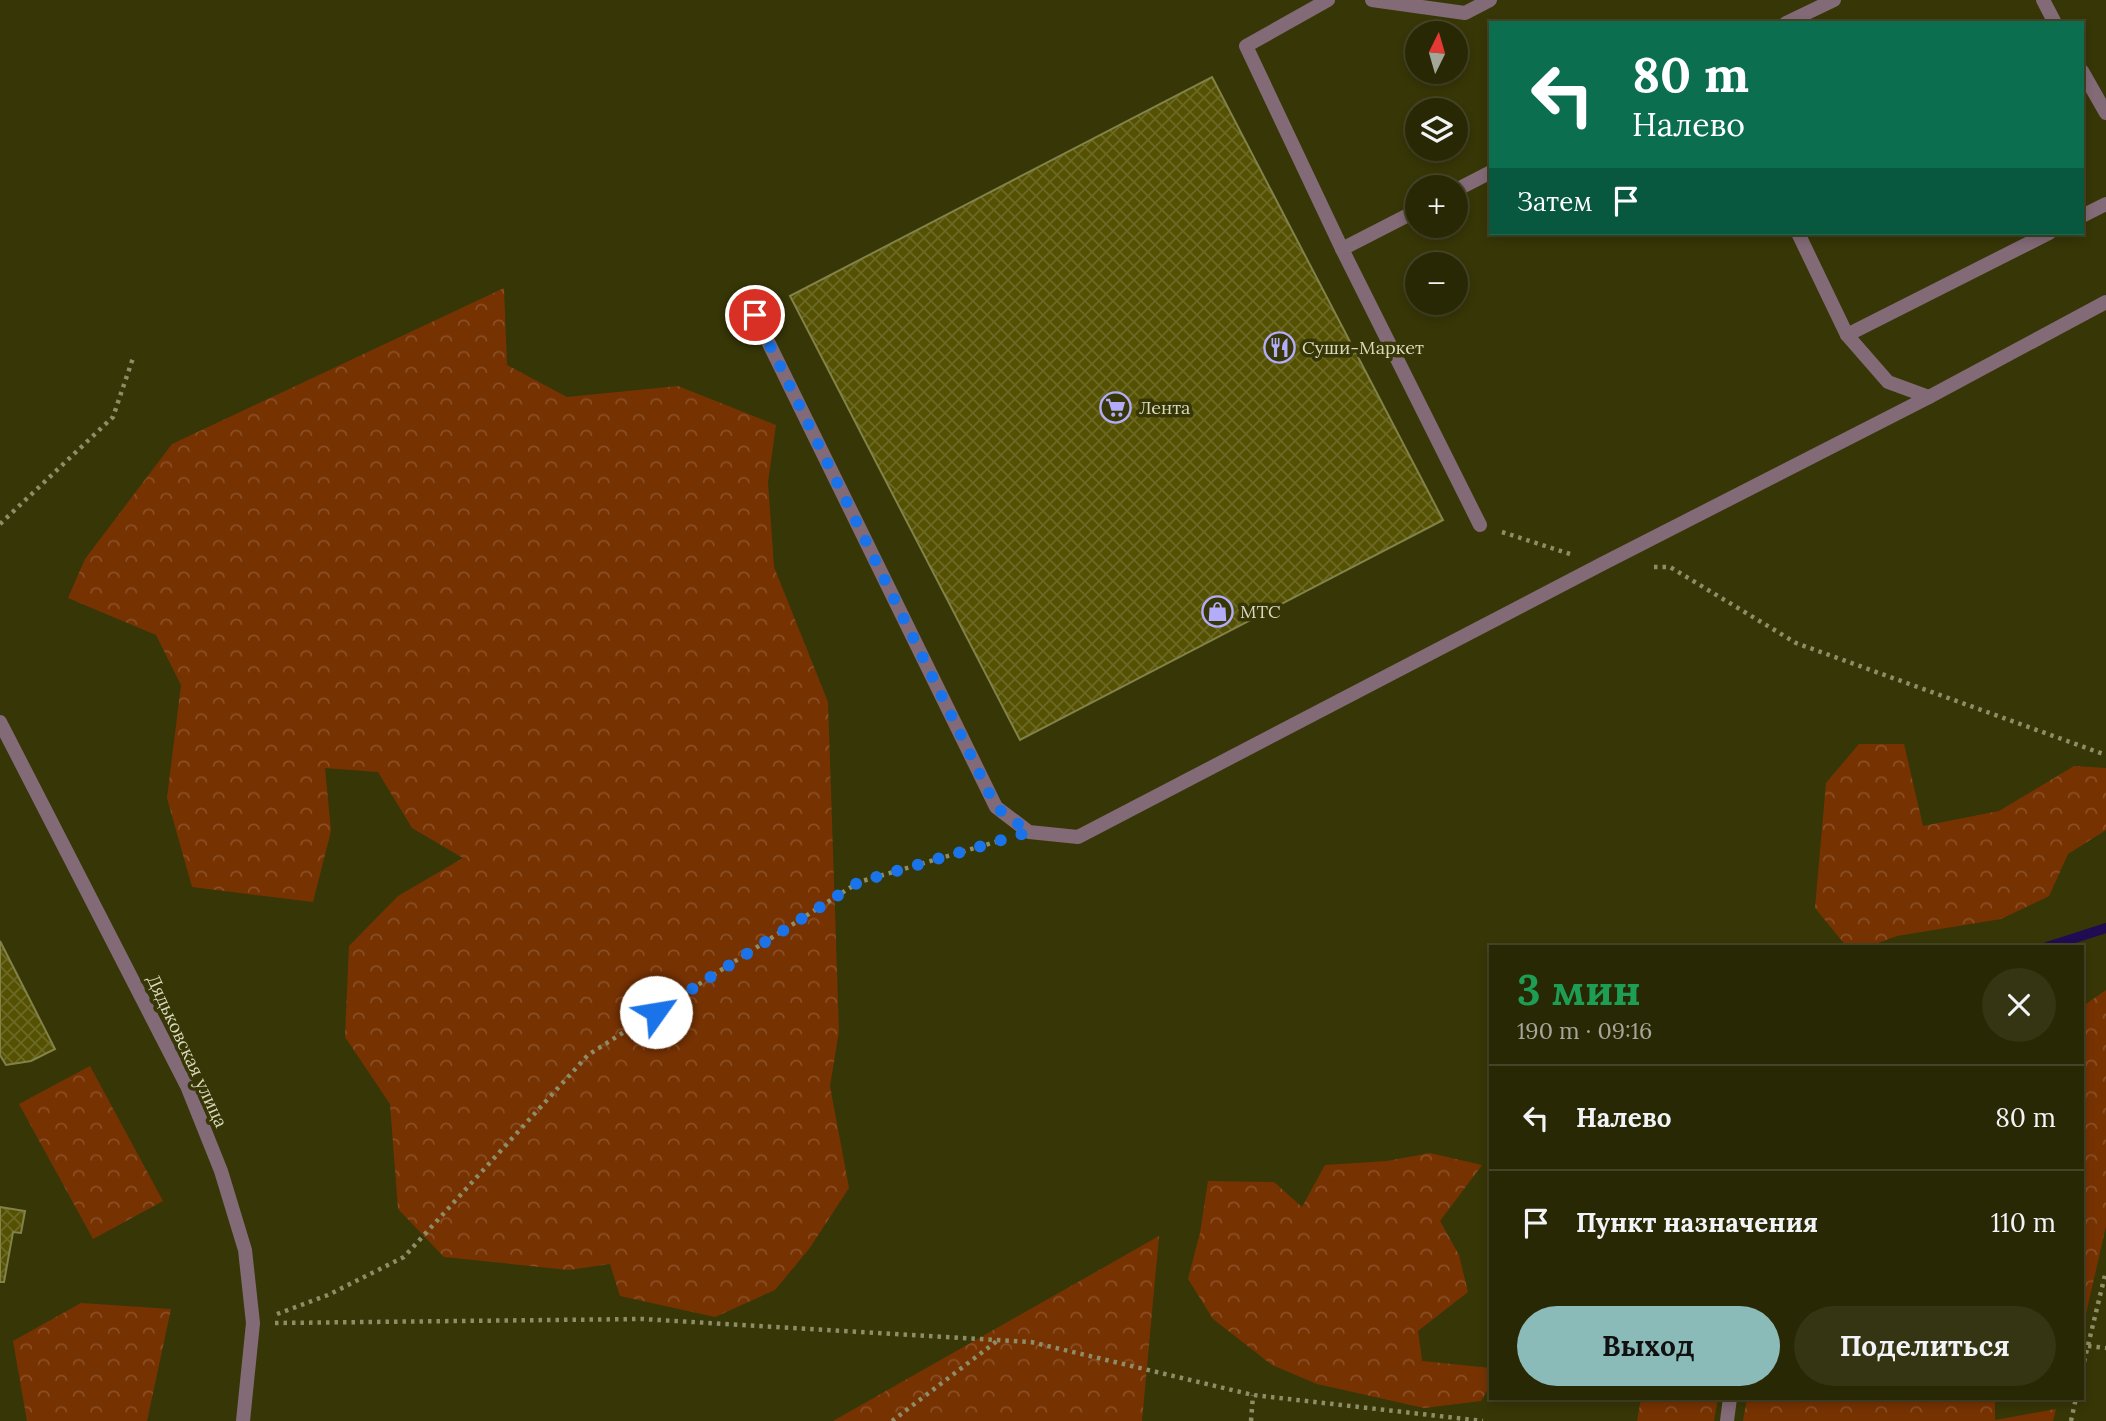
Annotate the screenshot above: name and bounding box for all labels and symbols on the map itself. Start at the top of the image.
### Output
north arrow [1405,21,1468,84]
pin [725,285,785,345]
restaurant icon: Суши-Маркет [1262,331,1296,365]
place label: Суши-Маркет [1302,336,1424,359]
supermarket icon: Лента [1099,391,1133,425]
place label: Лента [1139,396,1190,419]
shop icon: МТС [1200,595,1234,629]
place label: МТС [1240,600,1281,623]
street label: Дядьковская улица [142,971,233,1131]
position arrow [619,975,693,1049]

